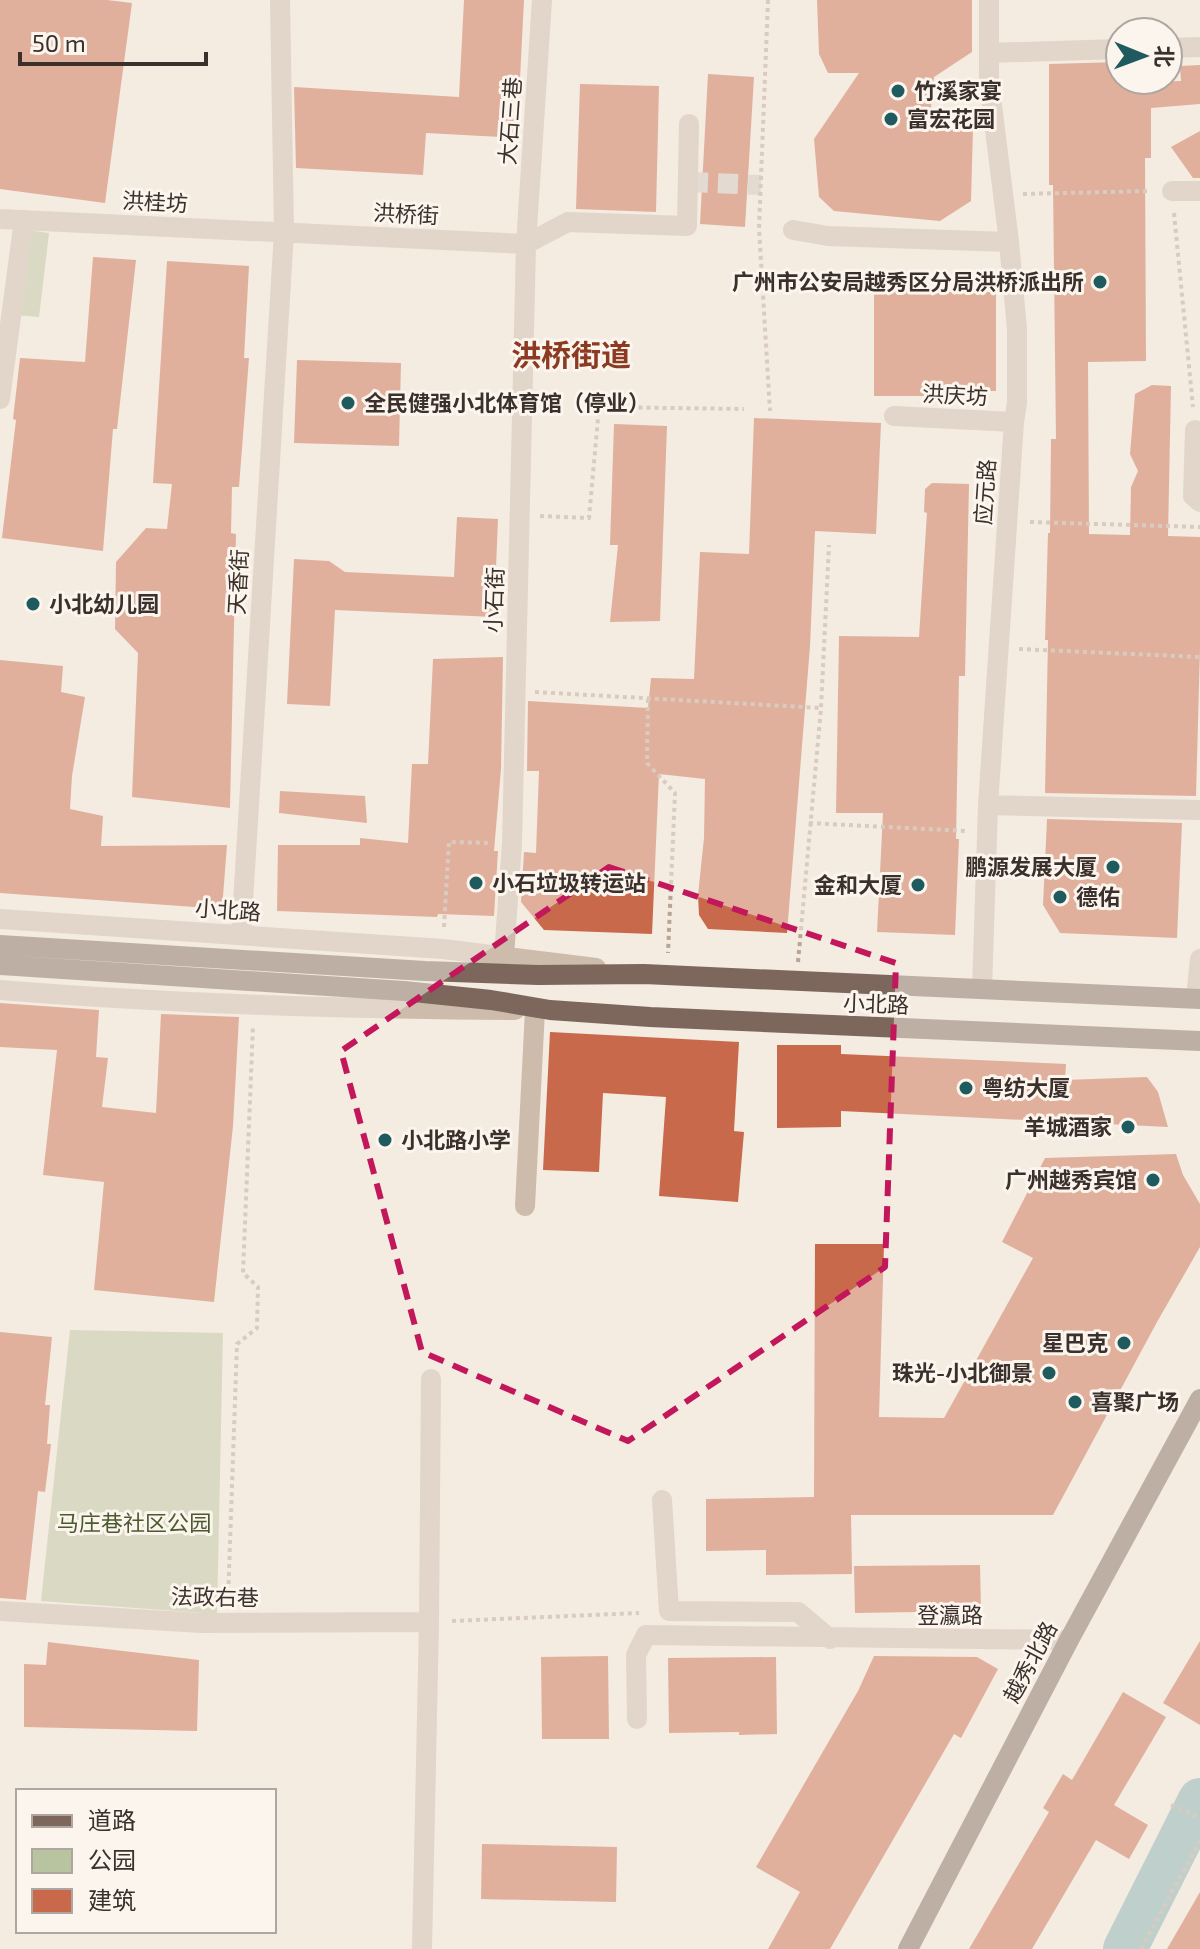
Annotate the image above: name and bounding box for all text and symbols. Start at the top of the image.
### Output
scale bar [20,16,206,66]
north arrow [1104,16,1184,96]
text: 50 m [32,28,86,57]
text: 北 [1152,45,1178,68]
street label: 大石三巷 [493,76,525,166]
place label: 竹溪家宴 [914,77,1002,103]
marker: 竹溪家宴 [889,82,907,100]
place label: 富宏花园 [907,105,995,131]
marker: 富宏花园 [882,110,900,128]
street label: 洪桂坊 [121,186,189,216]
street label: 洪桥街 [372,198,440,228]
place label: 广州市公安局越秀区分局洪桥派出所 [732,268,1084,294]
marker: 广州市公安局越秀区分局洪桥派出所 [1091,273,1109,291]
district label: 洪桥街道 [511,336,631,372]
street label: 洪庆坊 [921,379,989,409]
place label: 全民健强小北体育馆（停业） [364,389,650,415]
marker: 全民健强小北体育馆（停业） [339,394,357,412]
street label: 应元路 [969,458,999,526]
street label: 天香街 [222,548,252,616]
street label: 小石街 [479,567,507,633]
place label: 小北幼儿园 [49,590,159,616]
marker: 小北幼儿园 [24,595,42,613]
place label: 鹏源发展大厦 [965,853,1097,879]
marker: 鹏源发展大厦 [1104,858,1122,876]
place label: 小石垃圾转运站 [492,869,646,895]
place label: 金和大厦 [814,871,902,897]
marker: 小石垃圾转运站 [467,874,485,892]
marker: 金和大厦 [909,876,927,894]
place label: 德佑 [1076,883,1120,909]
marker: 德佑 [1051,888,1069,906]
street label: 小北路 [194,894,262,924]
street label: 小北路 [843,989,909,1017]
place label: 粤纺大厦 [982,1074,1070,1100]
marker: 粤纺大厦 [957,1079,975,1097]
place label: 羊城酒家 [1024,1113,1112,1139]
marker: 羊城酒家 [1119,1118,1137,1136]
place label: 小北路小学 [401,1126,511,1152]
marker: 小北路小学 [376,1131,394,1149]
place label: 广州越秀宾馆 [1005,1166,1137,1192]
marker: 广州越秀宾馆 [1144,1171,1162,1189]
place label: 星巴克 [1042,1329,1108,1355]
marker: 星巴克 [1115,1334,1133,1352]
place label: 珠光-小北御景 [892,1359,1033,1385]
marker: 珠光-小北御景 [1040,1364,1058,1382]
place label: 喜聚广场 [1091,1388,1179,1414]
marker: 喜聚广场 [1066,1393,1084,1411]
park label: 马庄巷社区公园 [57,1509,211,1535]
street label: 法政右巷 [171,1582,259,1610]
street label: 登瀛路 [917,1601,983,1627]
street label: 越秀北路 [997,1617,1061,1706]
legend [16,1789,276,1933]
text: 道路 [88,1805,136,1834]
text: 公园 [88,1845,136,1874]
text: 建筑 [88,1885,136,1914]

